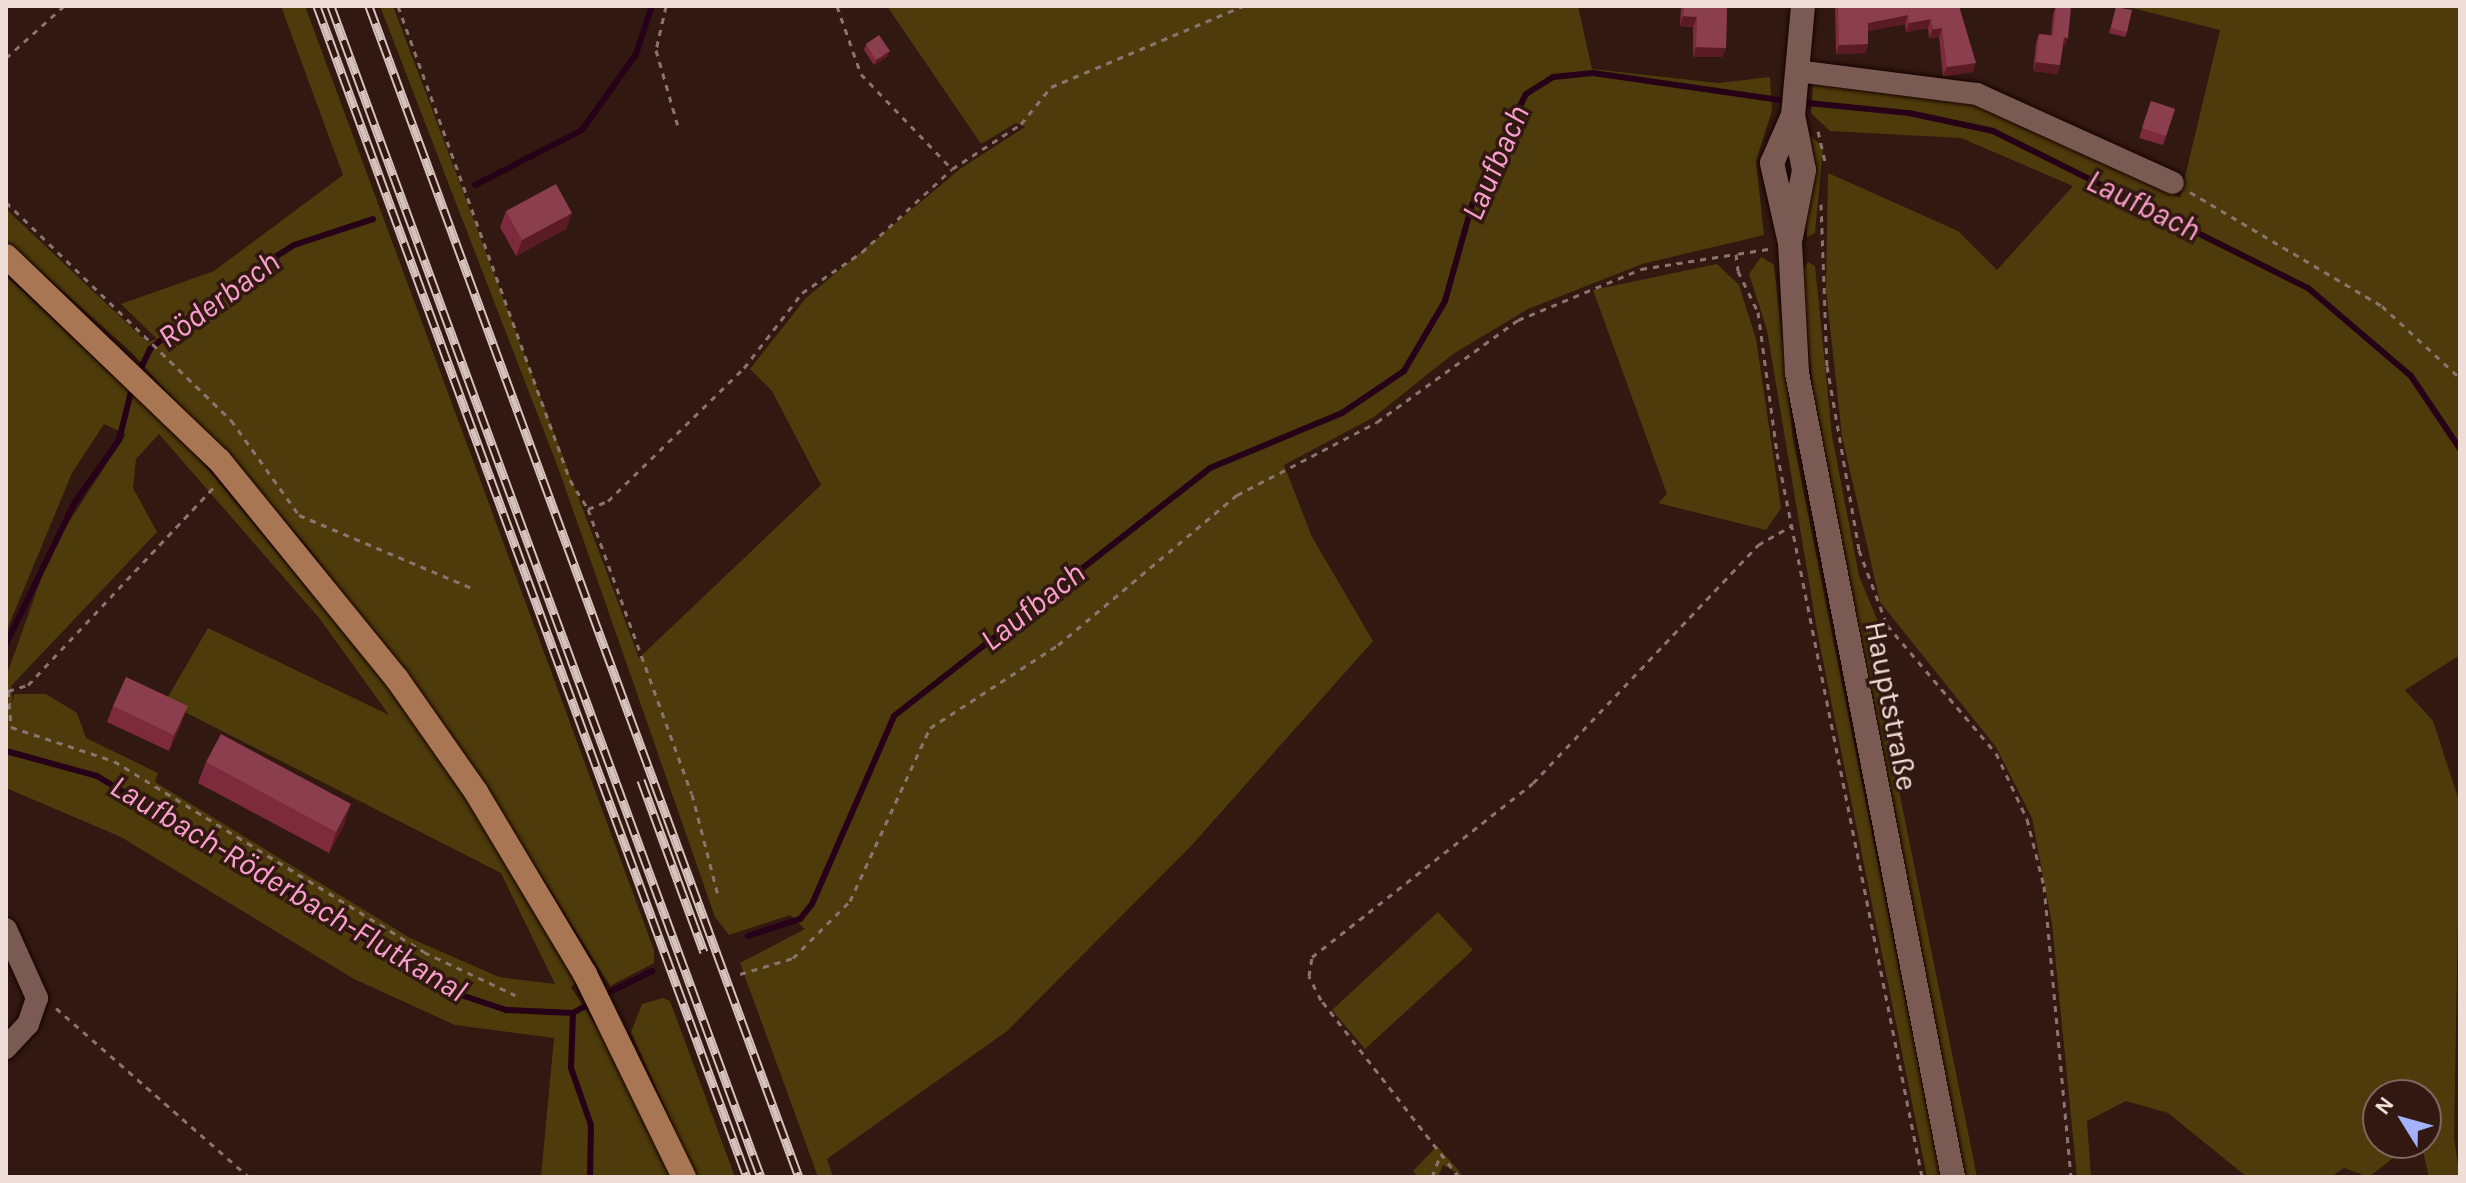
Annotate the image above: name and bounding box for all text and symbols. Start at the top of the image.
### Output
water label: Laufbach [1454,99,1538,227]
water label: Laufbach [2080,162,2206,250]
water label: Röderbach [150,243,288,357]
water label: Laufbach [973,554,1093,660]
street label: Hauptstraße [1857,618,1925,794]
water label: Laufbach-Röderbach-Flutkanal [103,767,473,1011]
north arrow [2362,1079,2442,1159]
text: N [2369,1092,2400,1120]

